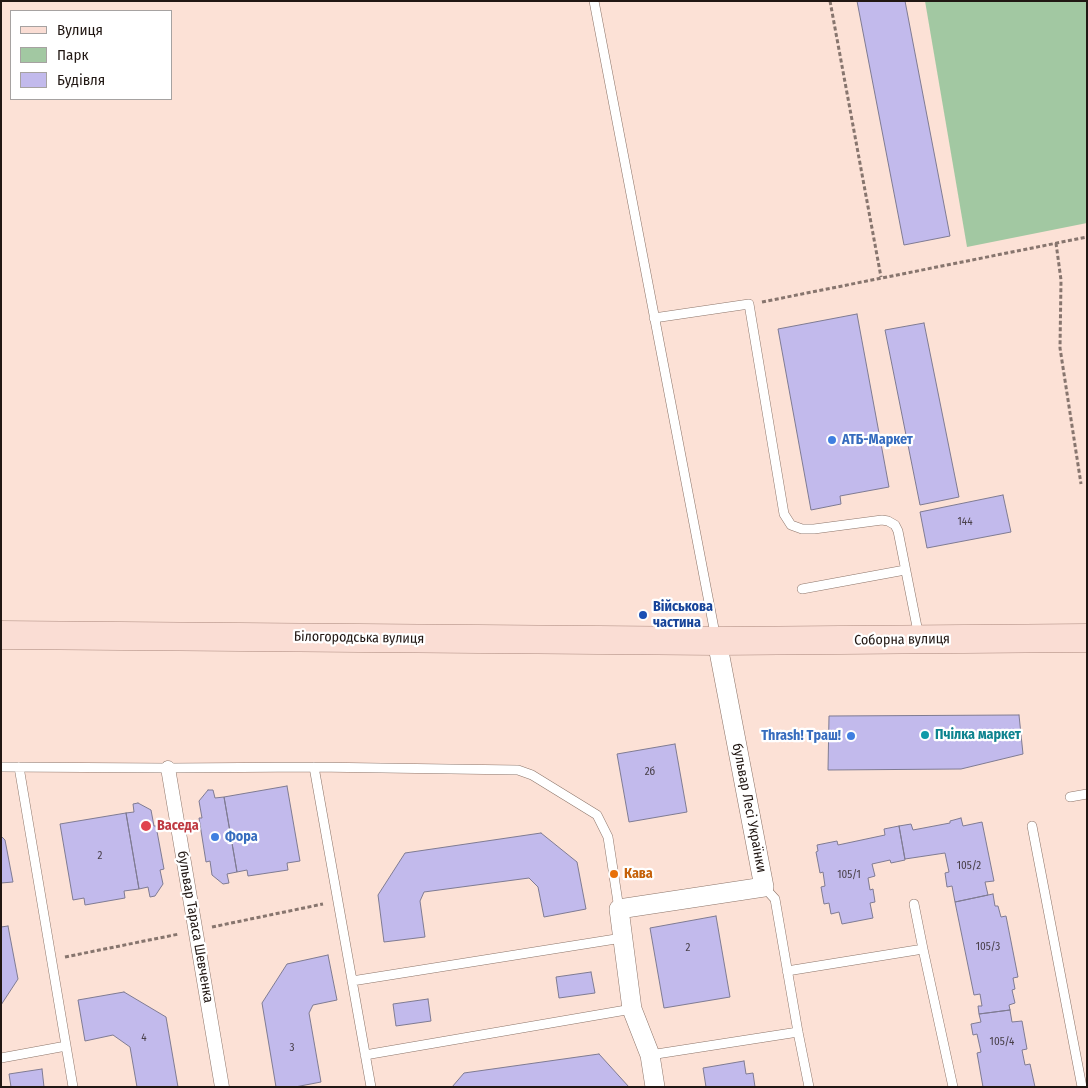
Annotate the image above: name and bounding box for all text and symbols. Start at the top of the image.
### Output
legend [10,10,172,100]
text: Вулиця [57,21,103,39]
text: Парк [57,46,88,64]
text: Будівля [57,71,105,89]
place label: АТБ-Маркет [842,432,913,448]
marker: АТБ-Маркет [826,434,838,446]
house number: 144 [958,515,972,529]
place label: Військова частина [653,599,713,632]
marker: Військова частина [637,609,649,621]
street label: Білогородська вулиця [294,628,424,648]
street label: Соборна вулиця [854,631,950,649]
place label: Пчілка маркет [935,727,1021,743]
place label: Thrash! Траш! [761,728,841,744]
marker: Пчілка маркет [919,729,931,741]
marker: Thrash! Траш! [845,730,857,742]
street label: бульвар Лесі Українки [728,742,770,874]
house number: 2б [645,765,655,779]
place label: Васеда [157,818,199,834]
marker: Васеда [139,819,153,833]
place label: Фора [225,829,258,845]
marker: Фора [209,831,221,843]
house number: 2 [98,849,102,863]
street label: бульвар Тараса Шевченка [173,850,217,1004]
house number: 105/2 [957,859,981,873]
place label: Кава [624,866,653,882]
marker: Кава [608,868,620,880]
house number: 105/1 [837,868,861,882]
house number: 105/3 [976,940,1000,954]
house number: 2 [686,941,690,955]
house number: 4 [141,1031,147,1045]
house number: 105/4 [990,1035,1014,1049]
house number: 3 [290,1041,294,1055]

